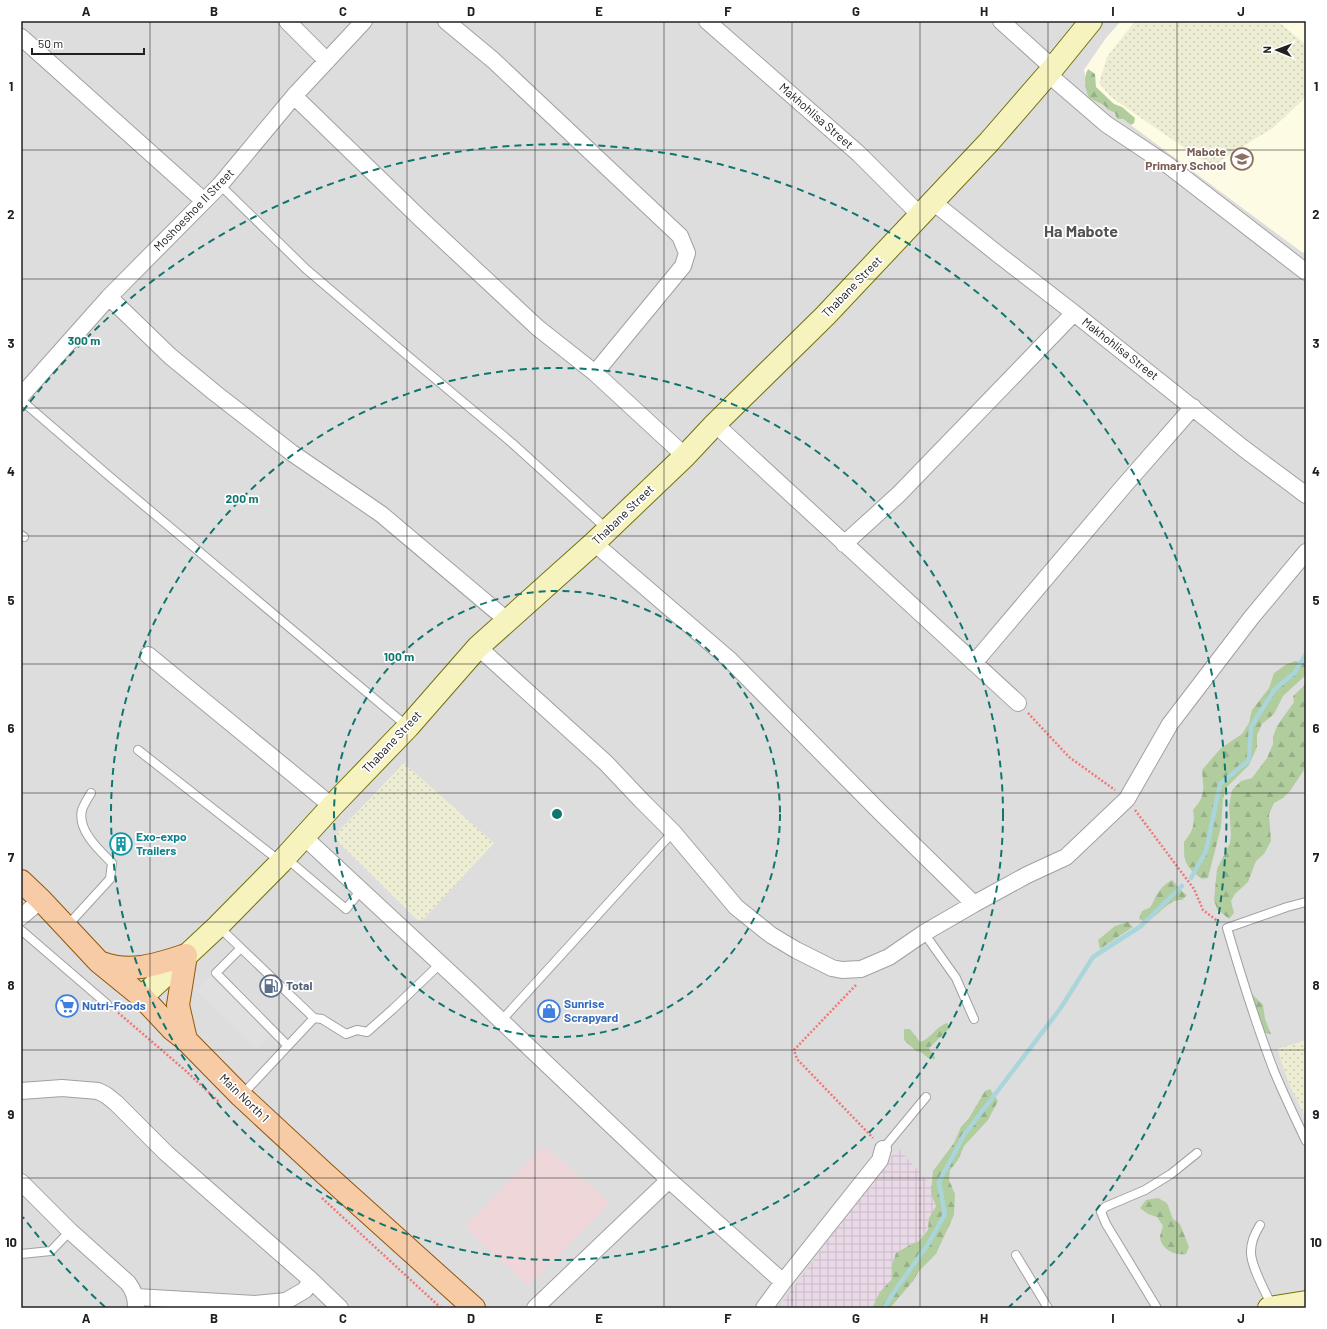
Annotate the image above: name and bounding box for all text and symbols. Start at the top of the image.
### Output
text: A [82,3,91,19]
text: B [210,3,218,19]
text: C [339,3,347,19]
text: D [467,3,475,19]
text: E [595,3,603,19]
text: F [724,3,732,19]
text: G [852,3,860,19]
text: H [980,3,988,19]
text: I [1111,3,1115,19]
text: J [1237,3,1245,19]
scale bar [32,30,144,56]
north arrow [1257,30,1297,70]
text: 50 m [38,36,63,50]
text: N [1260,46,1273,54]
text: 1 [9,78,13,94]
text: 1 [1314,78,1318,94]
street label: Makhohlisa Street [777,79,856,151]
place label: Mabote Primary School [1145,144,1226,172]
school or university icon: Mabote Primary School [1229,146,1255,172]
street label: Moshoeshoe II Street [150,165,236,253]
text: 2 [7,206,15,222]
text: 2 [1312,206,1320,222]
district label: Ha Mabote [1044,221,1118,240]
street label: Thabane Street [818,253,884,320]
street label: Makhohlisa Street [1080,314,1162,382]
text: 300 m [68,333,100,347]
text: 3 [7,335,15,351]
text: 3 [1312,335,1320,351]
text: 4 [7,463,15,479]
text: 4 [1312,463,1320,479]
street label: Thabane Street [589,481,656,547]
text: 200 m [226,491,258,505]
text: 5 [7,592,15,608]
text: 5 [1312,592,1320,608]
text: 100 m [384,649,414,663]
street label: Thabane Street [359,707,424,775]
text: 6 [8,720,15,736]
text: 6 [1313,720,1320,736]
centre of rings [550,807,564,821]
place label: Exo-expo Trailers [136,829,187,857]
building icon: Exo-expo Trailers [108,831,134,857]
text: 7 [8,849,15,865]
text: 7 [1313,849,1320,865]
fuel station icon: Total [258,973,284,999]
text: 8 [7,977,15,993]
text: 8 [1312,977,1320,993]
place label: Total [286,978,312,992]
supermarket icon: Nutri-Foods [54,993,80,1019]
place label: Sunrise Scrapyard [564,996,618,1024]
place label: Nutri-Foods [82,998,146,1012]
shop icon: Sunrise Scrapyard [536,998,562,1024]
street label: Main North 1 [217,1070,272,1124]
text: 9 [8,1106,15,1122]
text: 9 [1313,1106,1320,1122]
text: 10 [5,1234,17,1250]
text: 10 [1310,1234,1322,1250]
text: A [82,1310,91,1326]
text: B [210,1310,218,1326]
text: C [339,1310,347,1326]
text: D [467,1310,475,1326]
text: E [595,1310,603,1326]
text: F [724,1310,732,1326]
text: G [852,1310,860,1326]
text: H [980,1310,988,1326]
text: I [1111,1310,1115,1326]
text: J [1237,1310,1245,1326]

